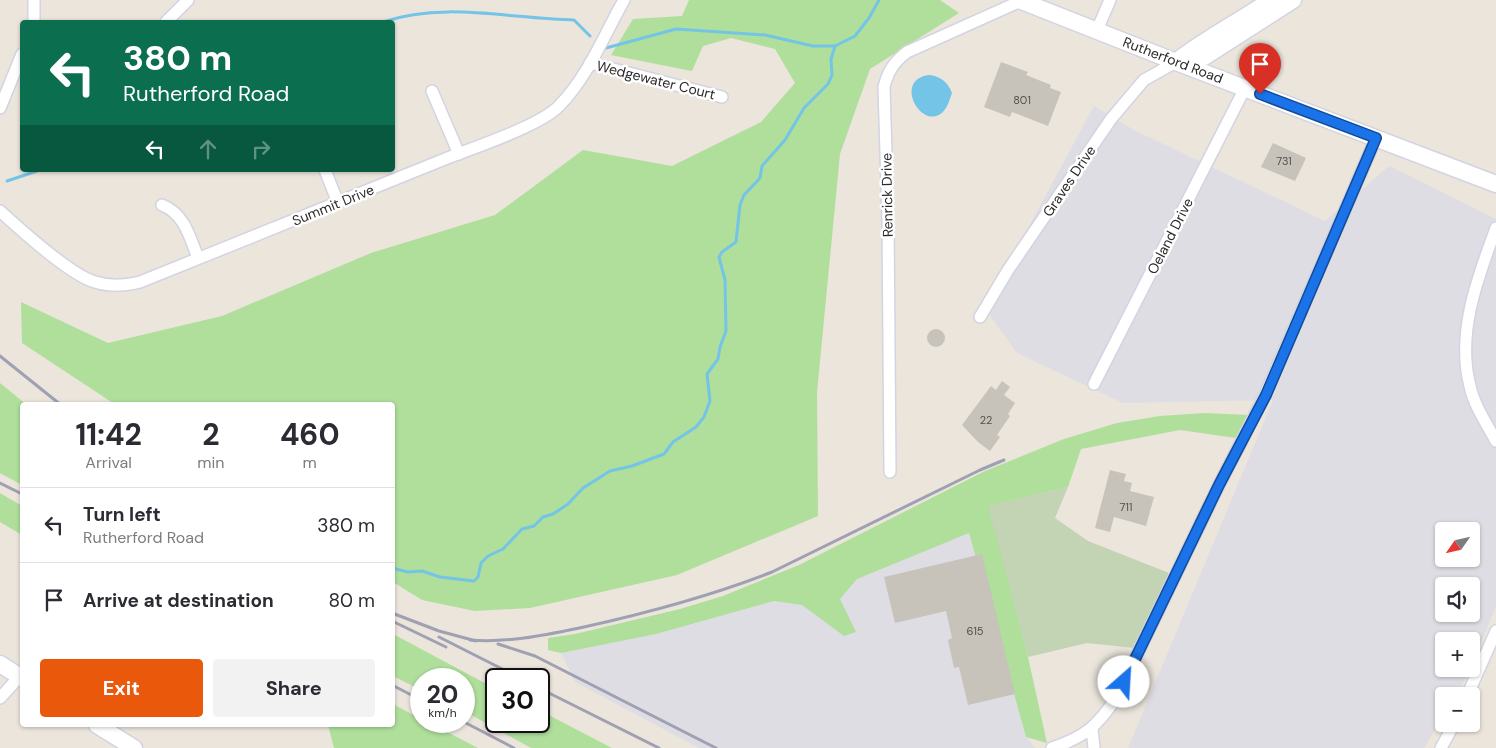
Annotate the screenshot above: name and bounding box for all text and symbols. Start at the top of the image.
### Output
street label: Rutherford Road [1120,33,1226,87]
text: 380 m [123,35,232,81]
icon: left [40,40,105,105]
pin [1239,43,1281,94]
icon: arrive [1246,50,1274,78]
street label: Wedgewater Court [595,57,717,103]
text: Rutherford Road [123,79,289,108]
house number: 801 [1013,93,1031,107]
icon: left [141,135,169,163]
icon: ahead [194,135,222,163]
icon: right [247,135,275,163]
street label: Graves Drive [1039,142,1099,220]
street label: Renrick Drive [877,153,897,237]
house number: 731 [1276,154,1292,168]
street label: Summit Drive [289,180,377,230]
street label: Oeland Drive [1143,195,1197,277]
house number: 22 [980,413,992,427]
text: 11:42 [75,415,142,454]
text: 2 [202,415,219,454]
text: 460 [280,415,340,454]
text: Arrival [85,452,132,473]
text: min [197,452,224,473]
text: m [303,452,317,473]
house number: 711 [1120,500,1132,514]
text: Turn left [83,502,161,527]
icon: left [40,511,68,539]
text: 380 m [317,513,375,538]
north arrow [1435,522,1480,568]
map controls [1435,522,1480,732]
text: Rutherford Road [83,527,204,548]
button: sound [1435,577,1480,622]
icon: arrive [40,586,68,614]
text: Arrive at destination [83,588,274,613]
text: 80 m [328,588,375,613]
house number: 615 [966,624,984,638]
button: + [1435,632,1480,677]
position arrow [1097,655,1149,707]
button: Exit [40,659,203,717]
button: Share [213,659,375,717]
speed limit sign: 30 [485,668,550,733]
text: 20 [427,678,458,711]
button: − [1435,687,1480,732]
text: km/h [428,705,457,721]

